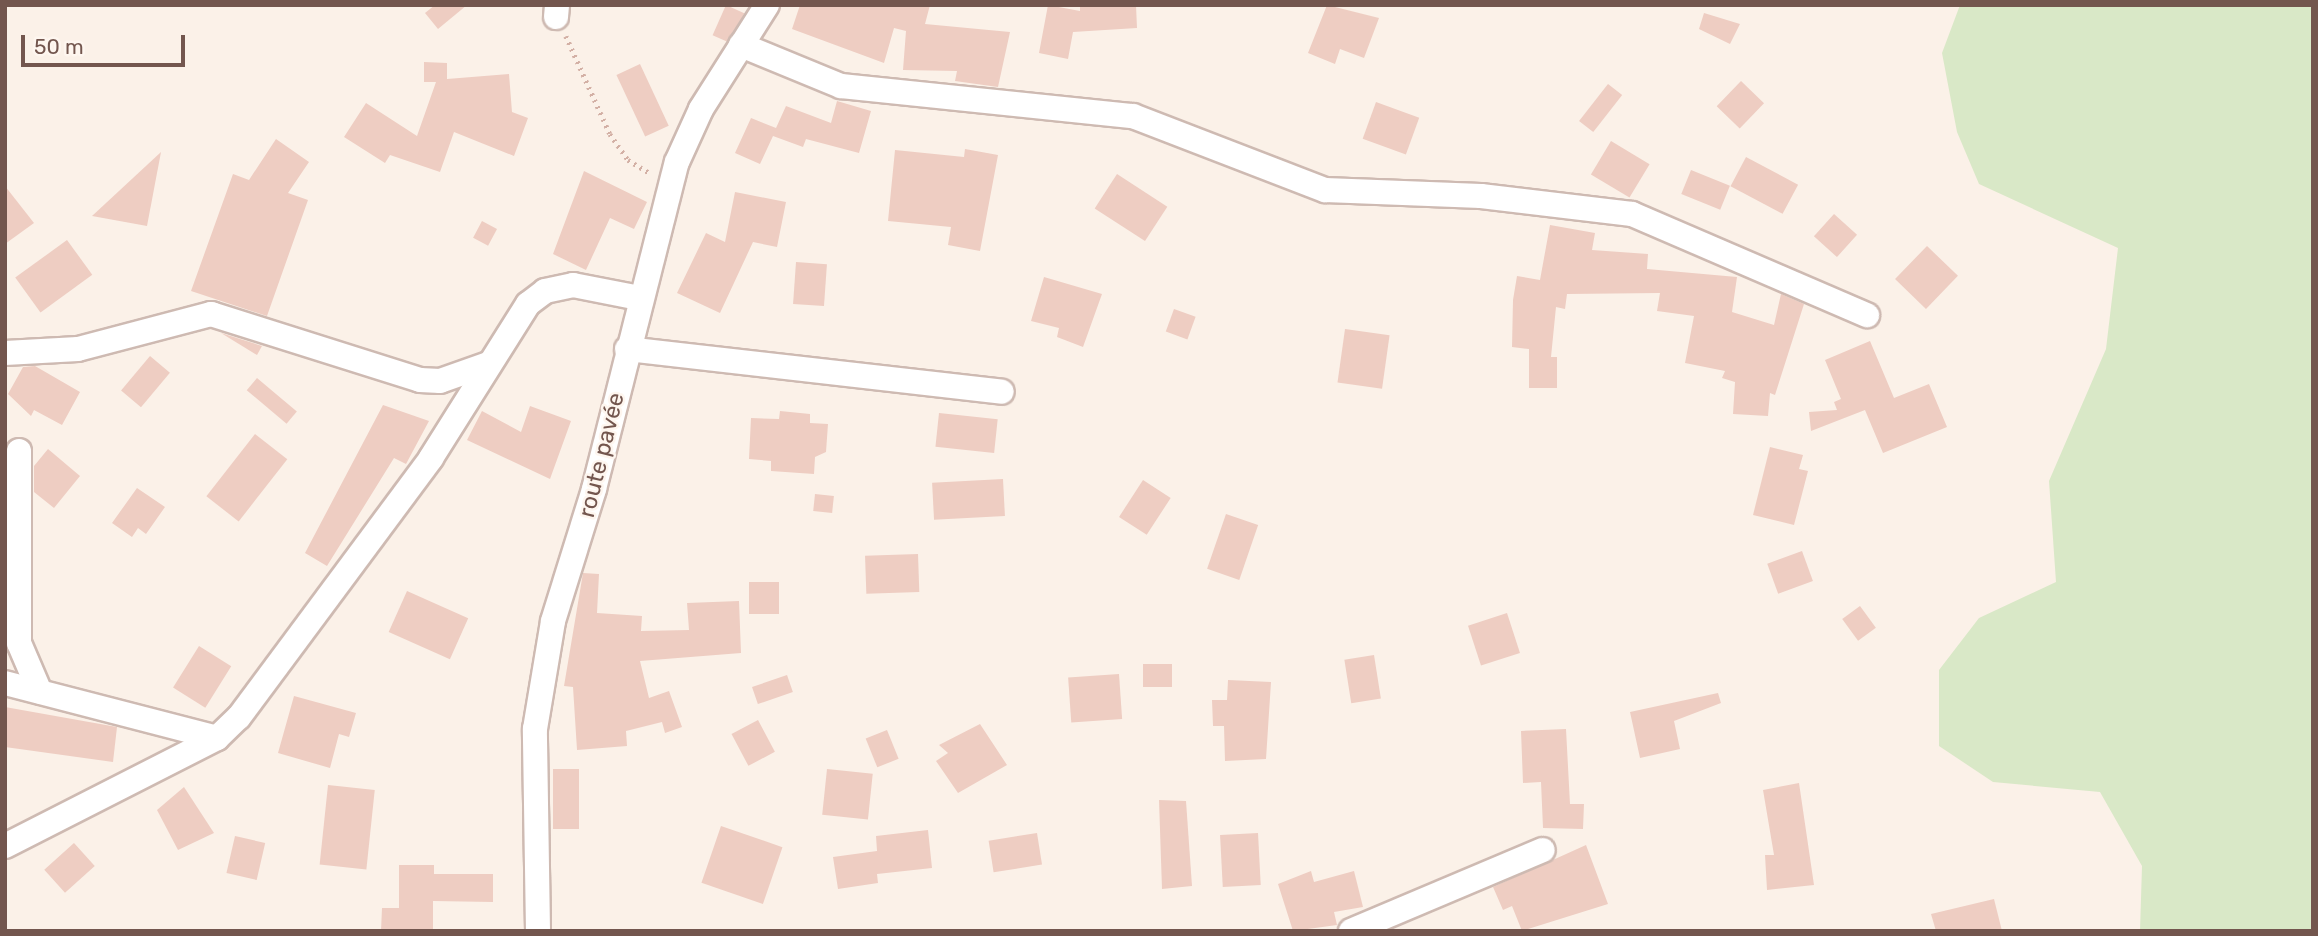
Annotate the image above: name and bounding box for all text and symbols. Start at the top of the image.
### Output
scale bar [24,21,189,65]
text: 50 m [34,34,84,59]
street label: route pavée [572,390,630,520]

